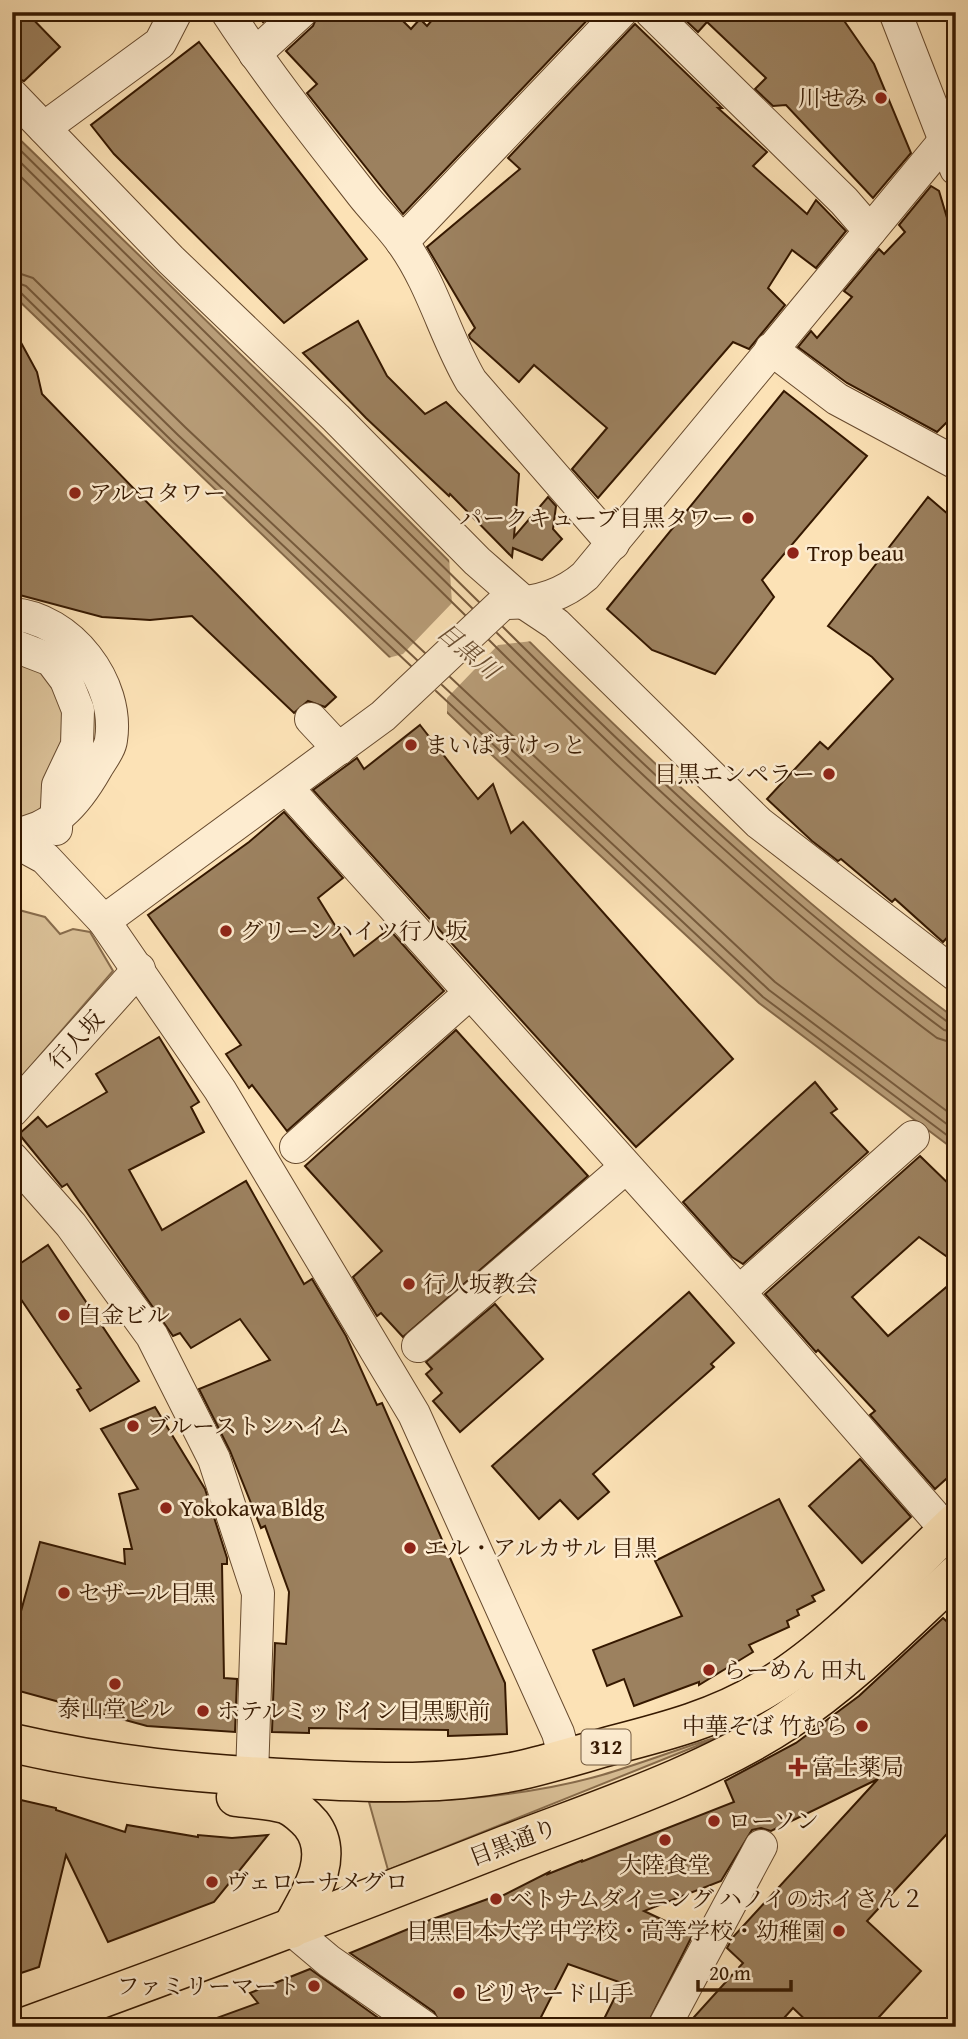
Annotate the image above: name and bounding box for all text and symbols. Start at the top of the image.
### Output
place label: 川せみ [798,81,867,114]
marker: 川せみ [873,90,889,106]
place label: アルコタワー [89,476,226,509]
marker: アルコタワー [67,485,83,501]
place label: パークキューブ目黒タワー [459,501,734,534]
marker: パークキューブ目黒タワー [740,510,756,526]
place label: Trop beau [807,536,905,569]
marker: Trop beau [785,545,801,561]
water label: 目黒川 [429,614,509,689]
place label: まいばすけっと [425,728,586,761]
marker: まいばすけっと [403,737,419,753]
place label: 目黒エンペラー [654,757,815,790]
marker: 目黒エンペラー [821,766,837,782]
place label: グリーンハイツ行人坂 [240,914,468,947]
marker: グリーンハイツ行人坂 [218,923,234,939]
street label: 行人坂 [40,1003,111,1076]
place label: 行人坂教会 [423,1267,538,1300]
marker: 行人坂教会 [401,1276,417,1292]
place label: 白金ビル [78,1298,170,1331]
marker: 白金ビル [56,1307,72,1323]
place label: ブルーストンハイム [147,1409,350,1442]
marker: ブルーストンハイム [125,1418,141,1434]
place label: Yokokawa Bldg [180,1491,325,1524]
marker: Yokokawa Bldg [158,1500,174,1516]
place label: エル・アルカサル 目黒 [424,1531,657,1564]
marker: エル・アルカサル 目黒 [402,1540,418,1556]
place label: セザール目黒 [78,1576,216,1609]
marker: セザール目黒 [56,1585,72,1601]
place label: らーめん 田丸 [723,1653,866,1686]
marker: らーめん 田丸 [701,1662,717,1678]
marker: 泰山堂ビル [107,1676,123,1692]
place label: 泰山堂ビル [58,1692,173,1725]
place label: ホテルミッドイン目黒駅前 [217,1694,490,1727]
marker: ホテルミッドイン目黒駅前 [195,1703,211,1719]
place label: 中華そば 竹むら [682,1709,848,1742]
marker: 中華そば 竹むら [854,1718,870,1734]
road number: 312 [582,1730,630,1764]
place label: 富士薬局 [812,1750,904,1783]
marker: 富士薬局 [790,1759,806,1775]
place label: ローソン [728,1804,819,1837]
street label: 目黒通り [464,1810,562,1873]
marker: ローソン [706,1813,722,1829]
marker: 大陸食堂 [657,1832,673,1848]
place label: 大陸食堂 [619,1848,711,1881]
place label: ヴェローナメグロ [226,1865,408,1898]
marker: ヴェローナメグロ [204,1874,220,1890]
place label: ベトナムダイニング ハノイのホイさん２ [510,1882,924,1915]
marker: ベトナムダイニング ハノイのホイさん２ [488,1891,504,1907]
place label: 目黒日本大学 中学校・高等学校・幼稚園 [406,1914,825,1947]
marker: 目黒日本大学 中学校・高等学校・幼稚園 [831,1923,847,1939]
scale bar [698,1948,791,1992]
text: 20 m [709,1957,751,1988]
place label: ファミリーマート [116,1969,300,2002]
place label: ビリヤード山手 [473,1976,634,2009]
marker: ファミリーマート [306,1978,322,1994]
marker: ビリヤード山手 [451,1985,467,2001]

